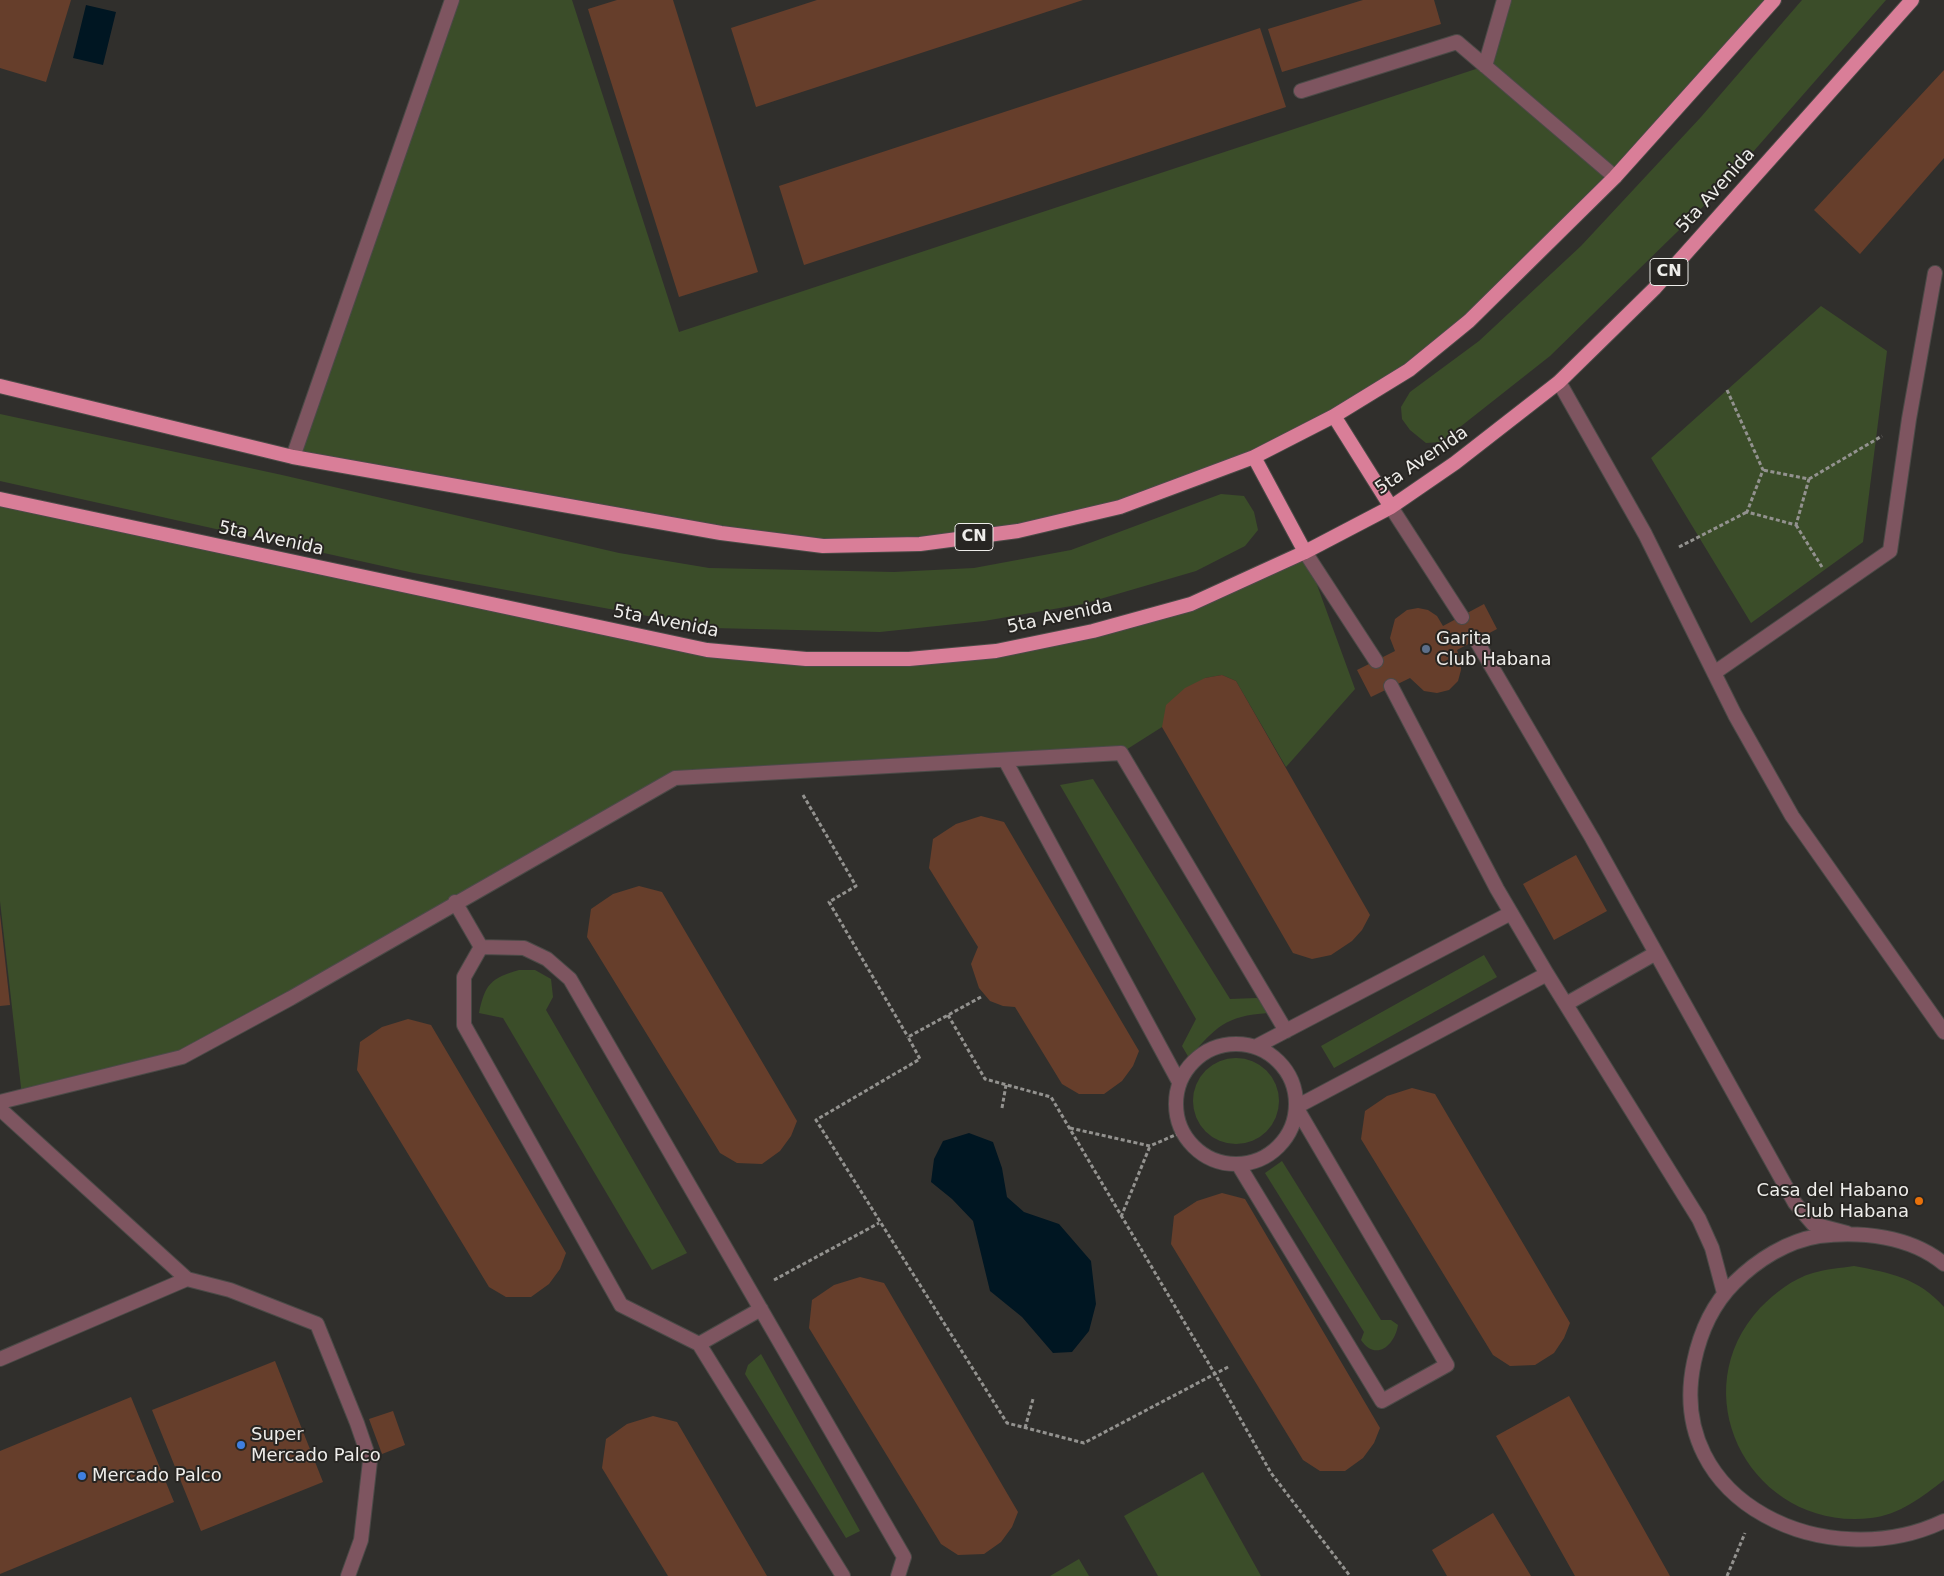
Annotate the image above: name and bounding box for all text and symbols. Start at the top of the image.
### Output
street label: 5ta Avenida [1672,144,1760,238]
road number: CN [1650,258,1688,286]
street label: 5ta Avenida [1372,422,1472,500]
street label: 5ta Avenida [216,517,326,561]
road number: CN [955,524,993,550]
street label: 5ta Avenida [1005,595,1115,639]
street label: 5ta Avenida [611,601,721,643]
place label: Garita Club Habana [1436,628,1552,670]
marker: Garita Club Habana [1420,643,1432,655]
place label: Casa del Habano Club Habana [1757,1180,1909,1222]
marker: Casa del Habano Club Habana [1913,1195,1925,1207]
place label: Super Mercado Palco [251,1424,381,1466]
marker: Super Mercado Palco [235,1439,247,1451]
place label: Mercado Palco [92,1465,222,1487]
marker: Mercado Palco [76,1470,88,1482]

